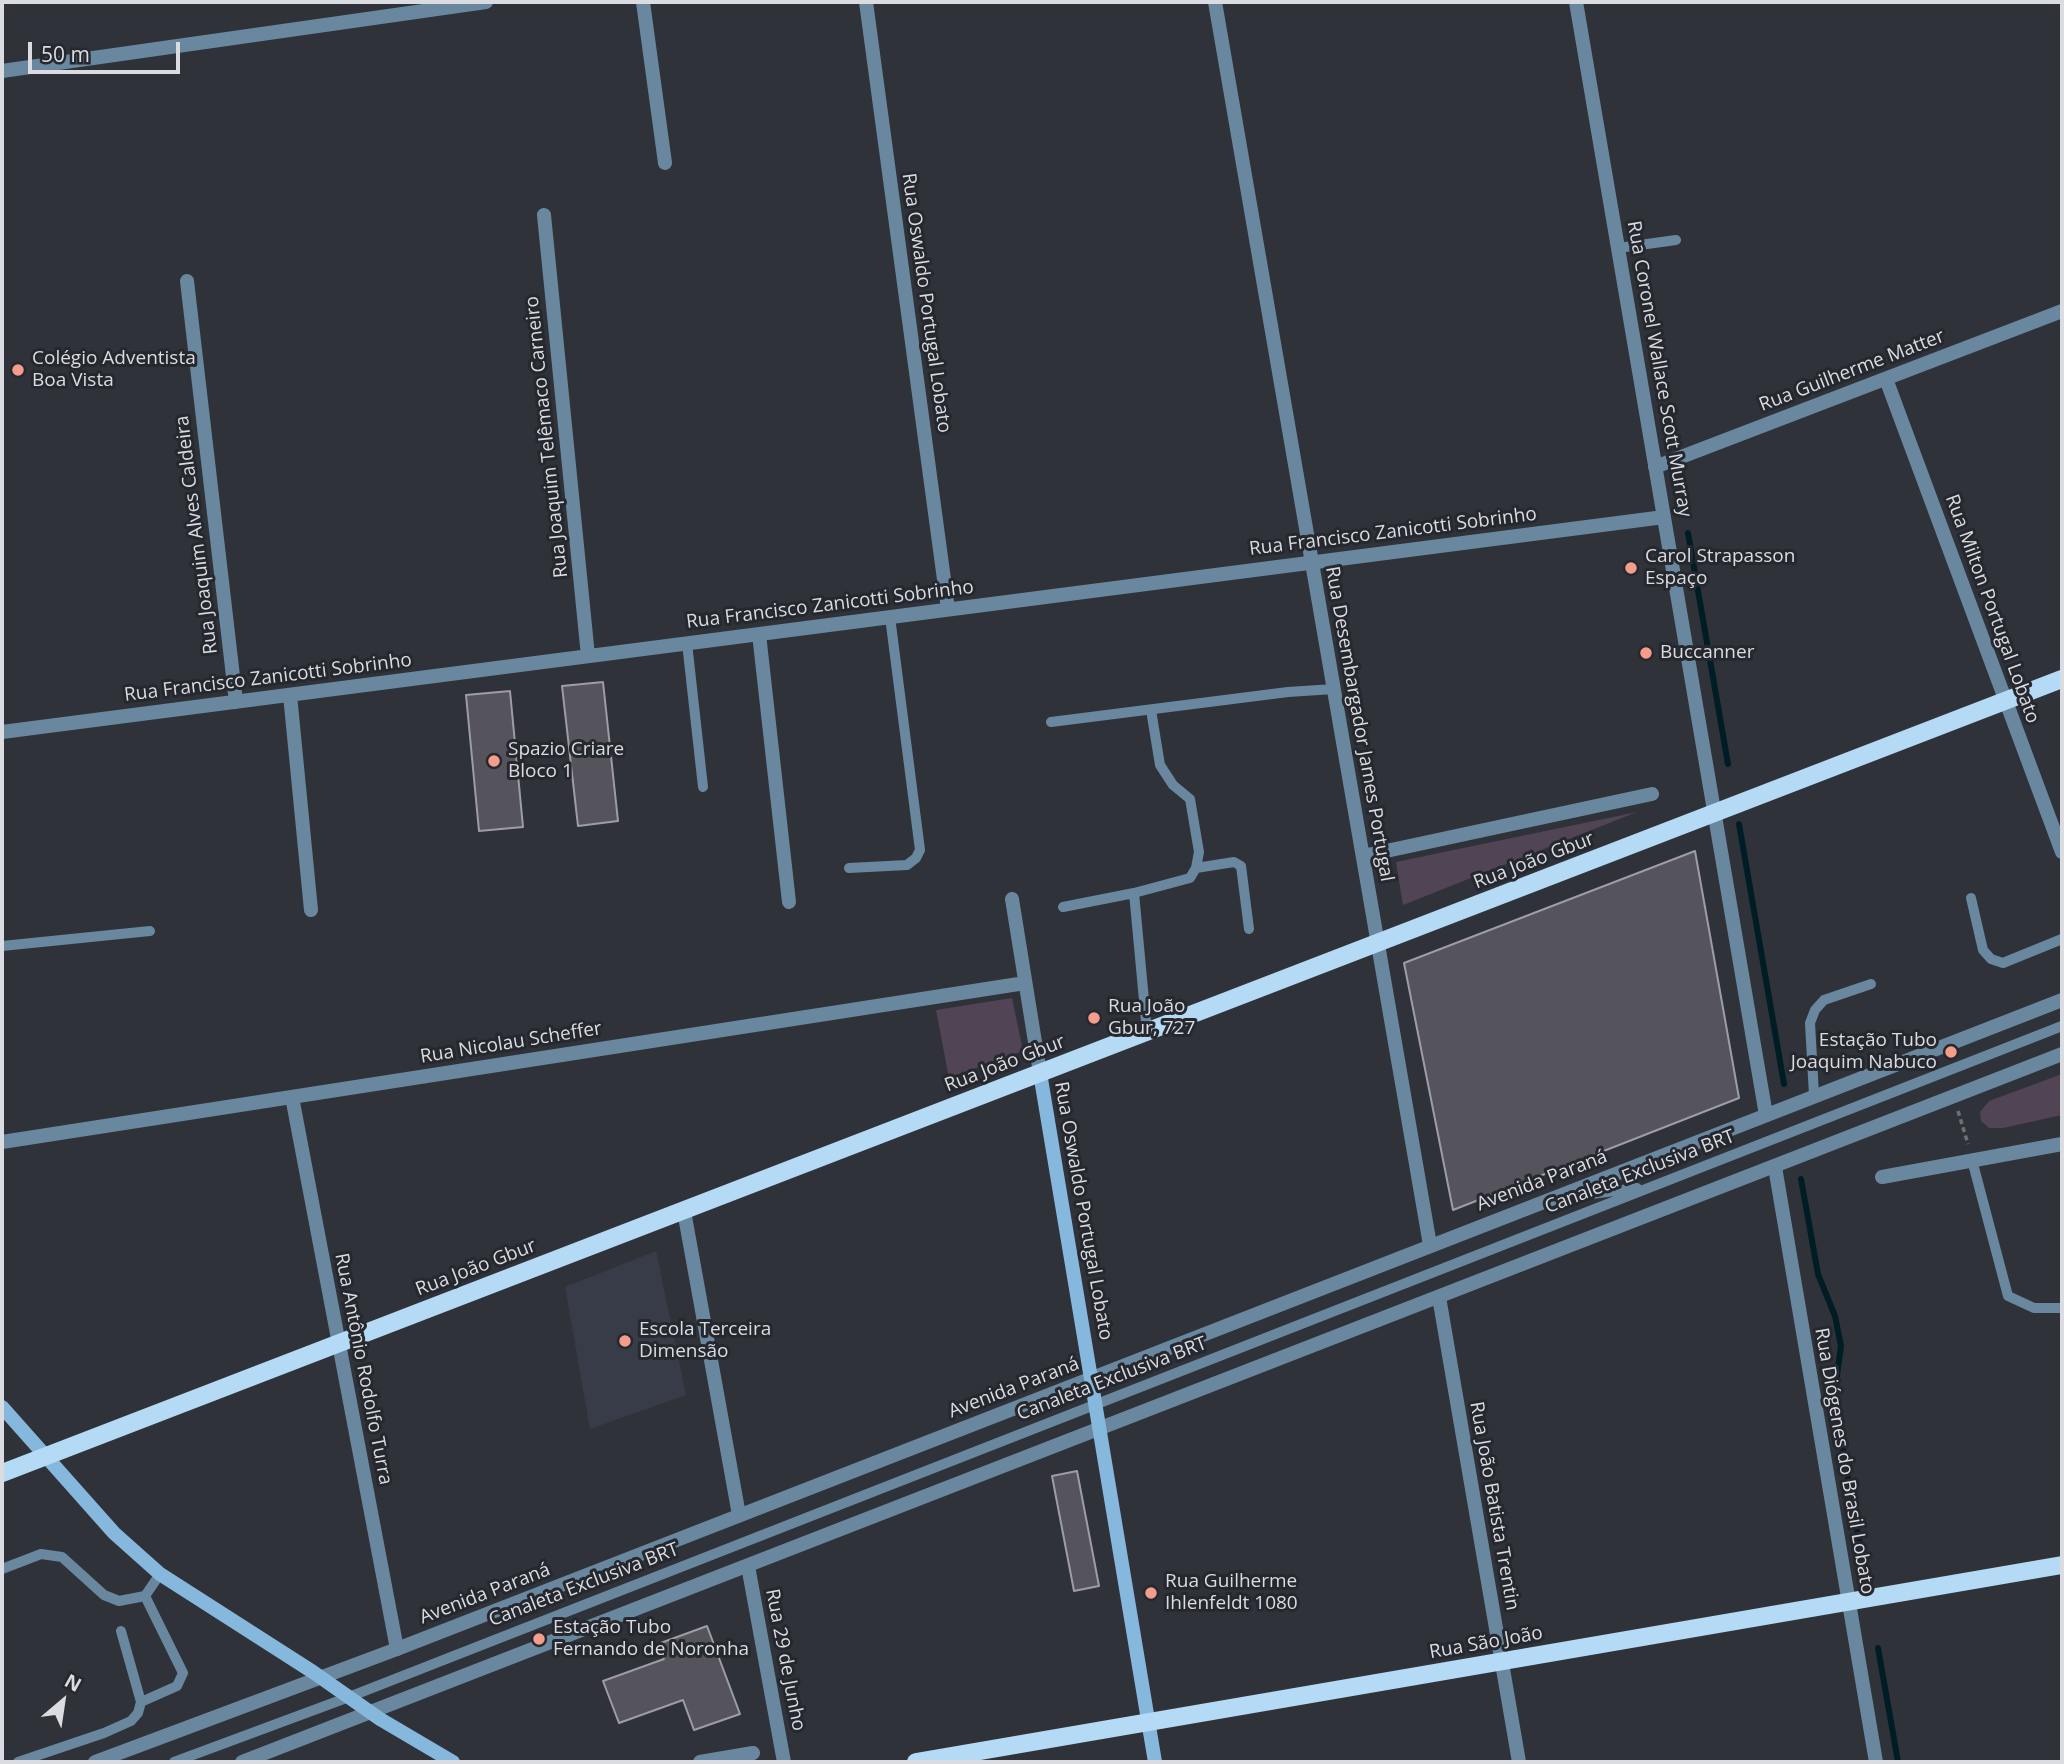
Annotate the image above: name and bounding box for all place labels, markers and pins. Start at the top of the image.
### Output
place label: Colégio Adventista Boa Vista [32,348,196,392]
marker: Colégio Adventista Boa Vista [10,362,26,378]
place label: Carol Strapasson Espaço [1645,546,1795,590]
marker: Carol Strapasson Espaço [1623,560,1639,576]
place label: Buccanner [1660,642,1754,664]
marker: Buccanner [1638,645,1654,661]
place label: Spazio Criare Bloco 1 [508,739,624,783]
marker: Spazio Criare Bloco 1 [486,753,502,769]
place label: Rua João Gbur, 727 [1108,996,1195,1040]
marker: Rua João Gbur, 727 [1086,1010,1102,1026]
place label: Estação Tubo Joaquim Nabuco [1791,1030,1937,1074]
marker: Estação Tubo Joaquim Nabuco [1943,1044,1959,1060]
place label: Escola Terceira Dimensão [639,1319,771,1363]
marker: Escola Terceira Dimensão [617,1333,633,1349]
place label: Rua Guilherme Ihlenfeldt 1080 [1165,1571,1298,1615]
marker: Rua Guilherme Ihlenfeldt 1080 [1143,1585,1159,1601]
place label: Estação Tubo Fernando de Noronha [553,1617,749,1661]
marker: Estação Tubo Fernando de Noronha [531,1631,547,1647]

